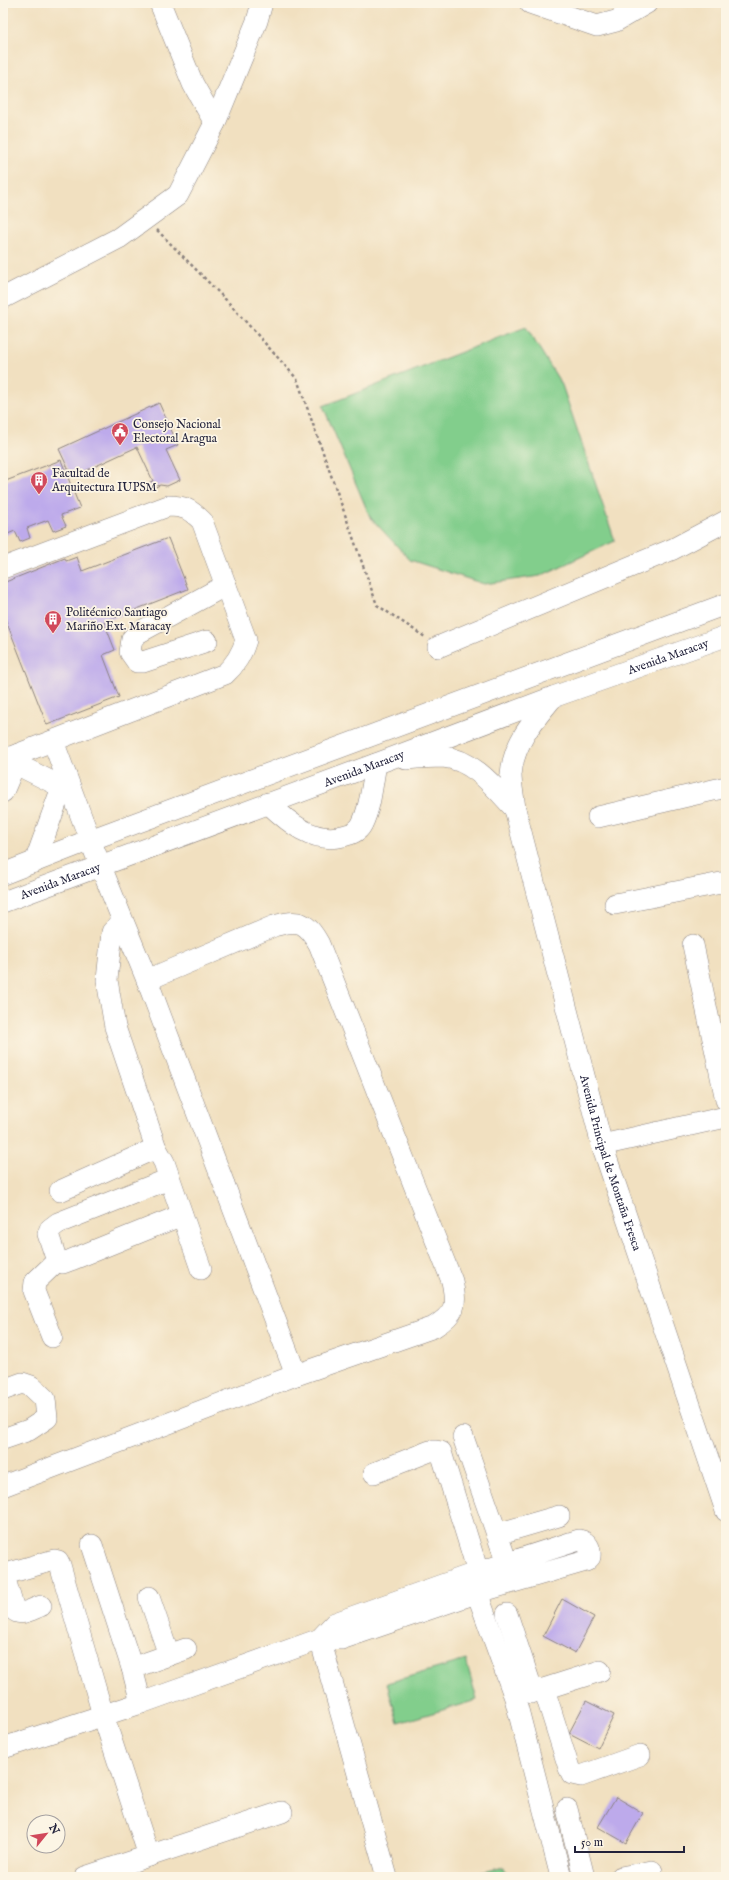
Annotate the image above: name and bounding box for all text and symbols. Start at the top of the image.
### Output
place label: Consejo Nacional Electoral Aragua [133,417,222,446]
public building icon: Consejo Nacional Electoral Aragua [110,421,130,446]
place label: Facultad de Arquitectura IUPSM [51,466,157,496]
building icon: Facultad de Arquitectura IUPSM [29,470,49,495]
place label: Politécnico Santiago Mariño Ext. Maracay [66,605,171,634]
building icon: Politécnico Santiago Mariño Ext. Maracay [43,609,63,634]
street label: Avenida Maracay [625,635,711,678]
street label: Avenida Maracay [321,746,406,790]
street label: Avenida Maracay [17,859,103,903]
street label: Avenida Principal de Montaña Fresca [576,1072,645,1253]
north arrow [26,1814,66,1854]
text: N [45,1821,62,1838]
scale bar [575,1828,684,1854]
text: 50 m [581,1835,603,1850]

